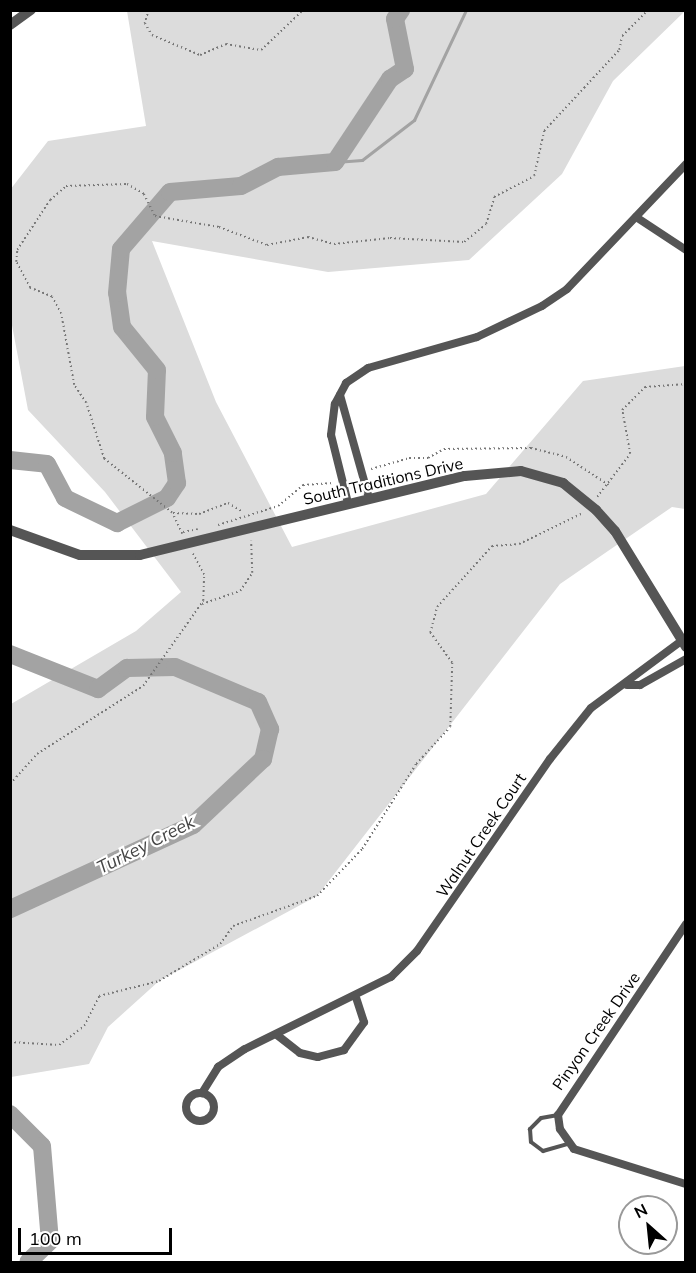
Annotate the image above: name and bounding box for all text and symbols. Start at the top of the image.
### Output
street label: South Traditions Drive [301,453,465,509]
street label: Walnut Creek Court [432,769,530,901]
water label: Turkey Creek [93,811,199,879]
street label: Pinyon Creek Drive [548,968,644,1094]
north arrow [618,1195,678,1255]
text: N [631,1199,651,1222]
scale bar [21,1216,176,1254]
text: 100 m [29,1227,82,1250]

